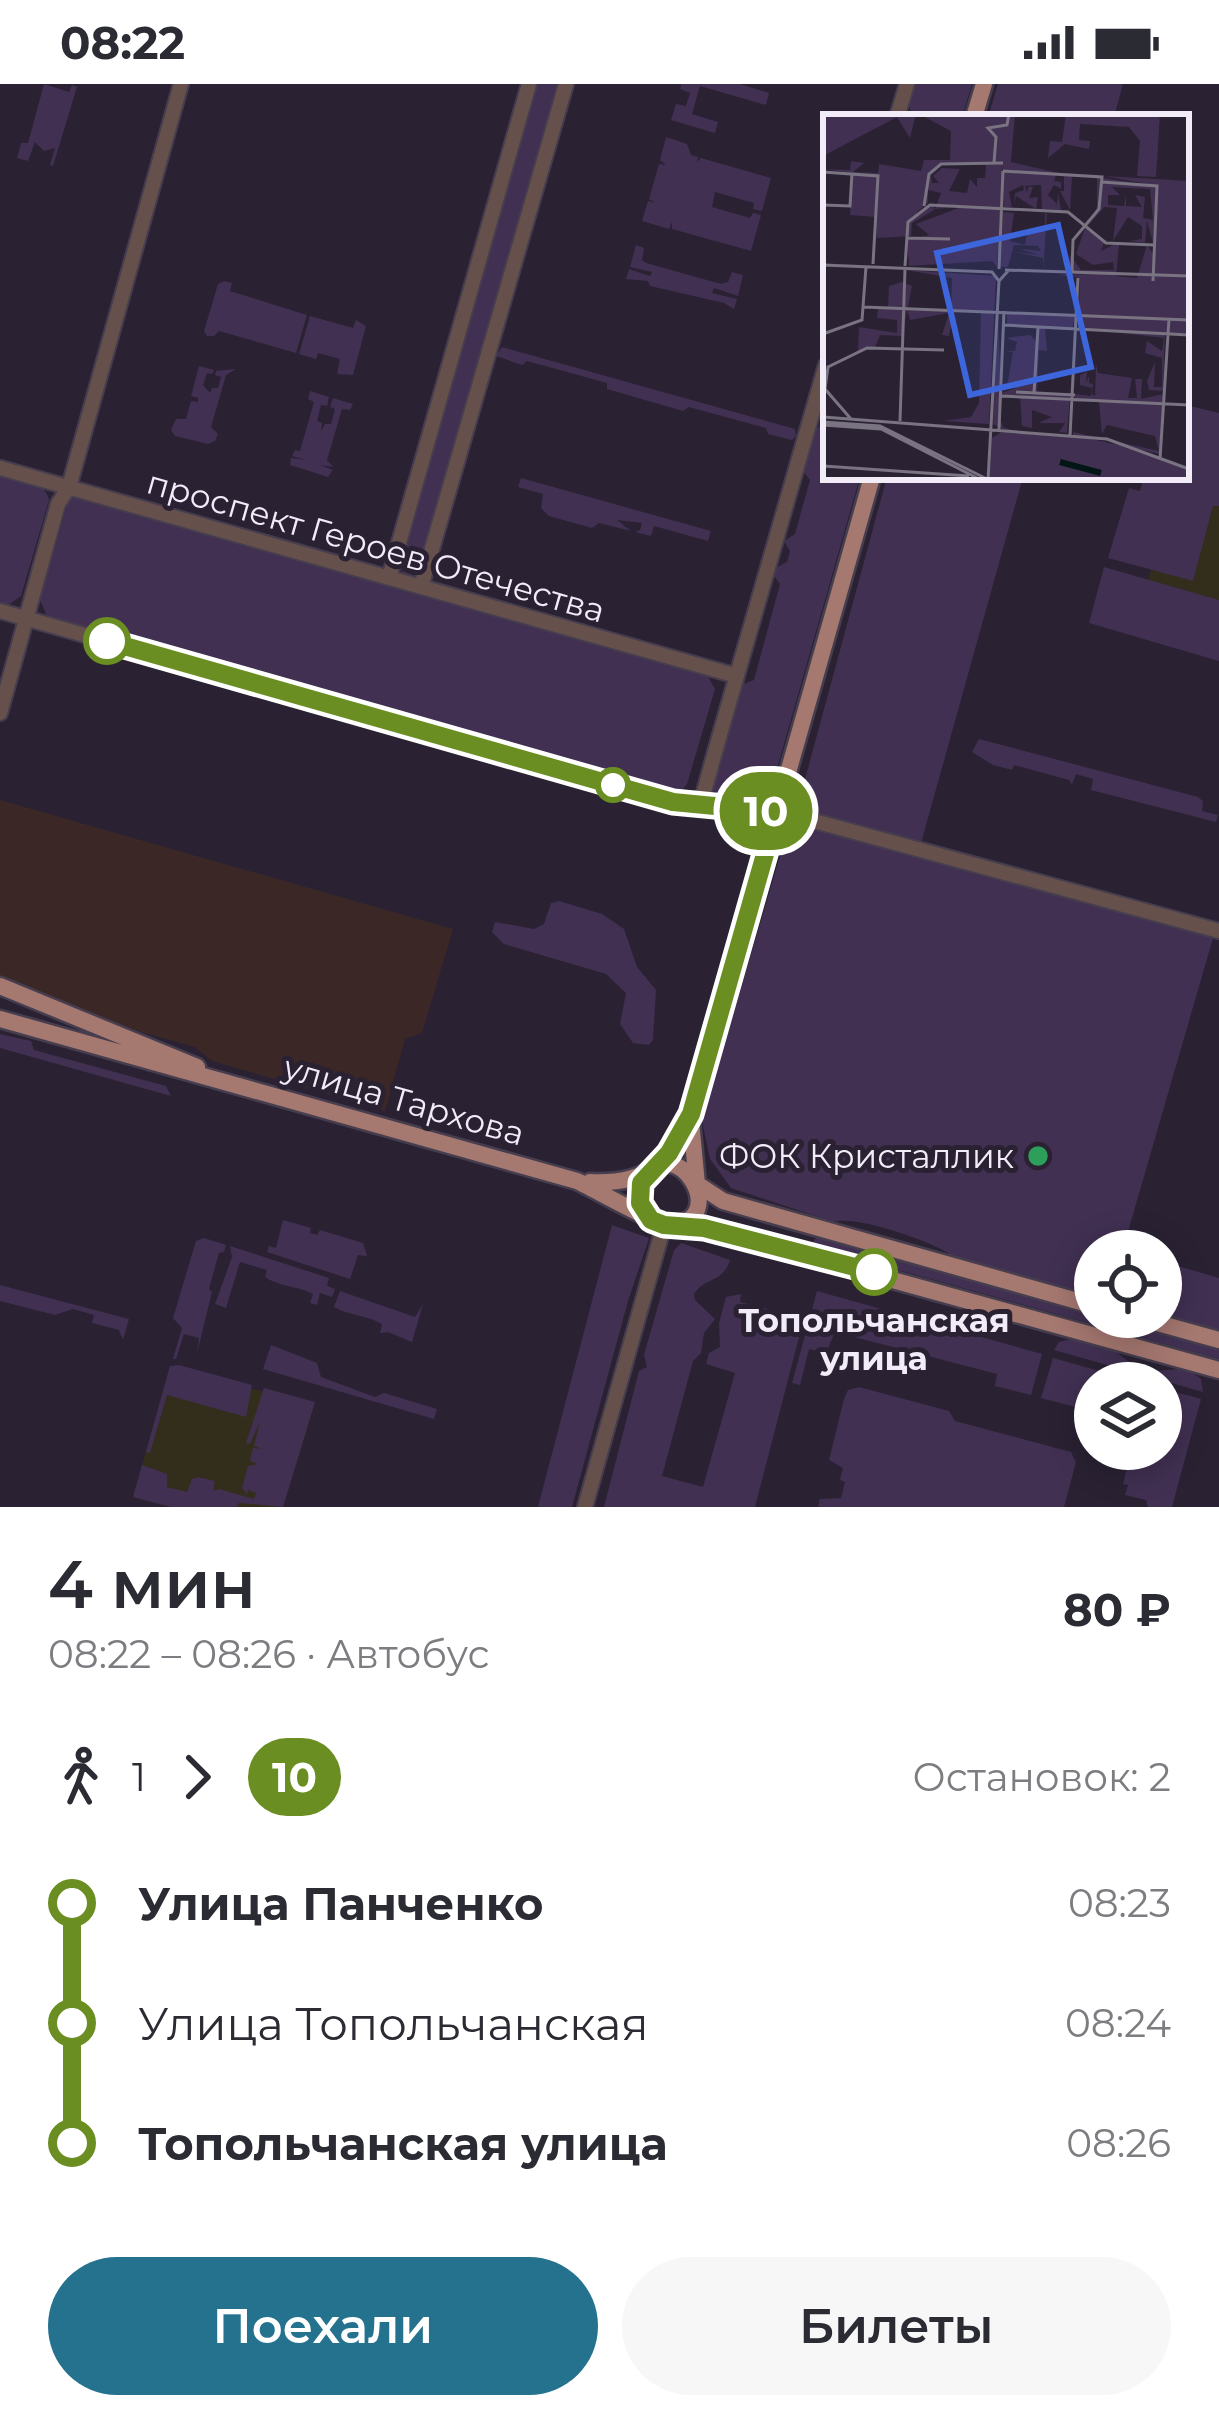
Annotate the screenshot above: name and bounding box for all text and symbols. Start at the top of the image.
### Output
text: 08:22 [60,15,185,70]
inset map [823,114,1189,480]
street label: проспект Героев Отечества [143,461,609,631]
unlabelled marker [85,619,129,663]
unlabelled marker [597,769,629,801]
line badge: 10 [712,772,820,850]
text: 10 [744,785,788,837]
street label: улица Тархова [278,1046,529,1153]
place label: ФОК Кристаллик [719,1136,1014,1176]
marker: ФОК Кристаллик [1025,1143,1051,1169]
map controls [1074,1230,1182,1470]
button: locate [1074,1230,1182,1338]
marker: Топольчанская улица [852,1250,896,1294]
place label: Топольчанская улица [738,1300,1010,1378]
button: layers [1074,1362,1182,1470]
text: 4 мин [48,1544,256,1625]
text: 80 ₽ [1063,1582,1171,1637]
text: 08:22 – 08:26 · Автобус [48,1630,490,1678]
icon: walk [48,1744,114,1810]
icon: forward [164,1744,230,1810]
text: 10 [272,1751,317,1803]
text: 1 [132,1753,146,1801]
text: Остановок: 2 [913,1753,1171,1801]
text: Улица Панченко [138,1876,543,1931]
text: 08:23 [1068,1879,1171,1927]
text: Улица Топольчанская [138,1996,649,2051]
text: 08:24 [1065,1999,1171,2047]
text: Топольчанская улица [138,2116,668,2171]
text: 08:26 [1066,2119,1171,2167]
button: Поехали [48,2257,598,2395]
button: Билеты [622,2257,1171,2395]

